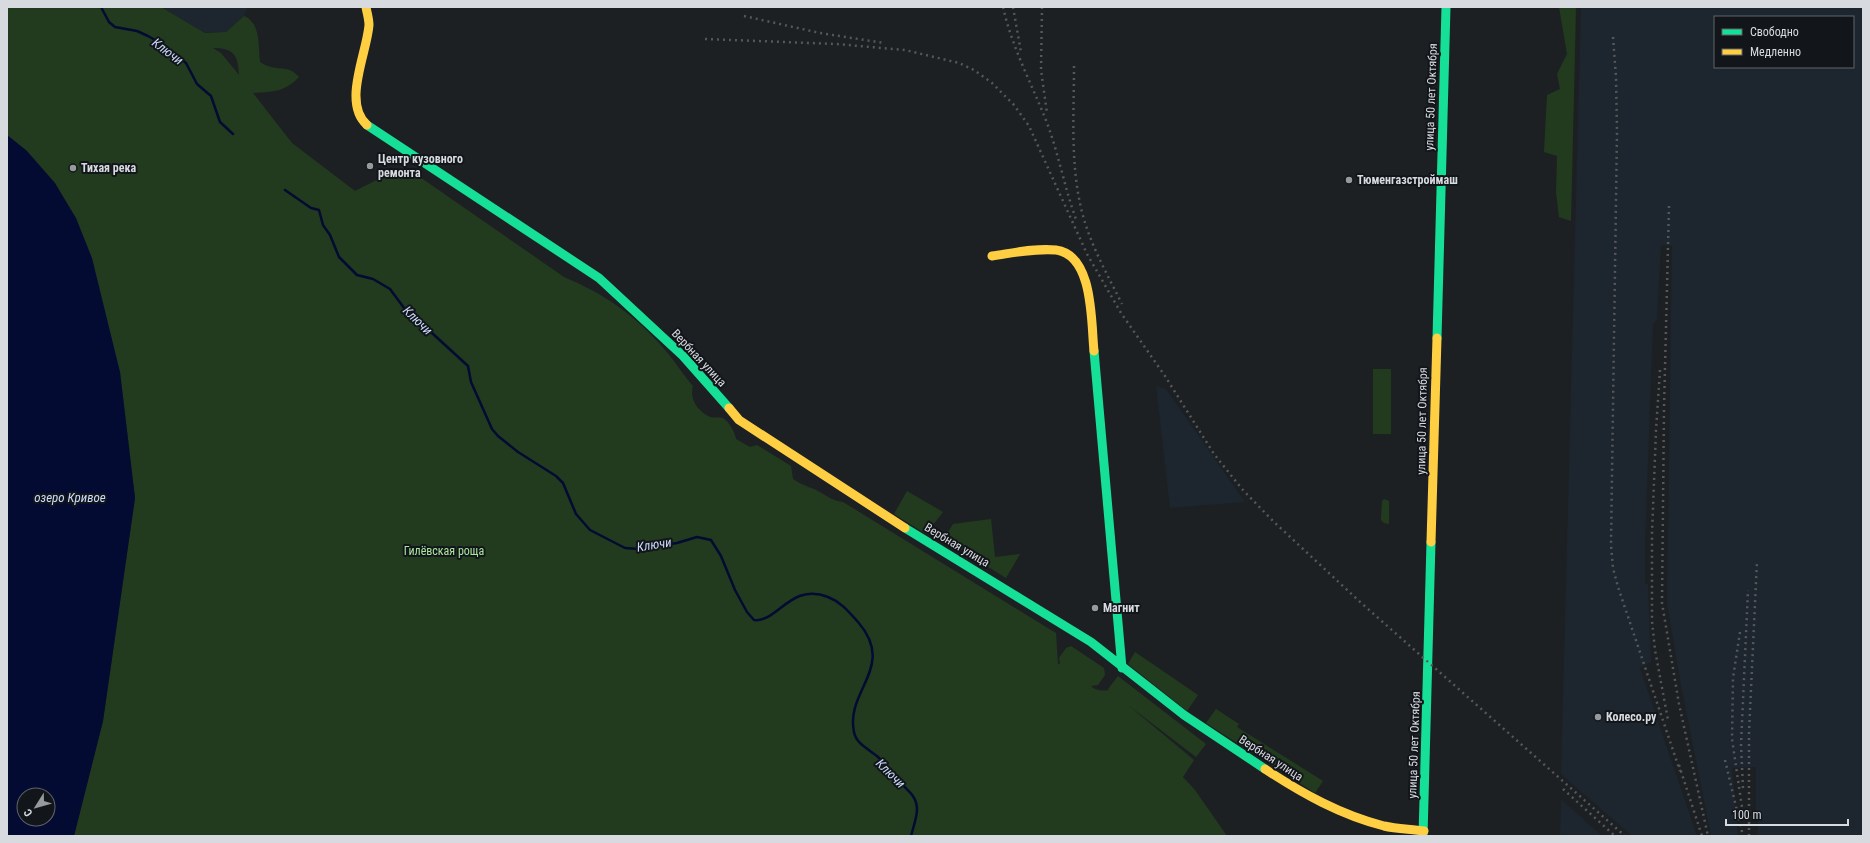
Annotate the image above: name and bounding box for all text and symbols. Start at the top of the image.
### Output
legend [1714,16,1854,68]
text: Свободно [1750,25,1799,39]
water label: Ключи [149,35,187,68]
street label: улица 50 лет Октября [1422,43,1440,151]
text: Медленно [1750,45,1801,59]
place label: Центр кузовного ремонта [378,152,463,180]
place label: Тихая река [81,161,136,175]
marker: Центр кузовного ремонта [365,161,375,171]
marker: Тихая река [68,163,78,173]
place label: Тюменгазстроймаш [1357,173,1458,187]
marker: Тюменгазстроймаш [1344,175,1354,185]
water label: Ключи [400,303,436,338]
street label: Вербная улица [669,326,729,390]
street label: улица 50 лет Октября [1414,367,1430,475]
water label: озеро Кривое [34,490,106,505]
street label: Вербная улица [922,520,992,570]
water label: Ключи [636,534,673,555]
park label: Гилёвская роща [404,544,485,558]
place label: Магнит [1103,601,1140,615]
marker: Магнит [1090,603,1100,613]
street label: улица 50 лет Октября [1405,691,1423,799]
place label: Колесо.ру [1606,710,1657,724]
marker: Колесо.ру [1593,712,1603,722]
street label: Вербная улица [1236,732,1306,784]
water label: Ключи [873,756,909,791]
north arrow [16,787,56,827]
scale bar [1726,801,1848,827]
text: С [21,806,35,819]
text: 100 m [1732,808,1762,822]

